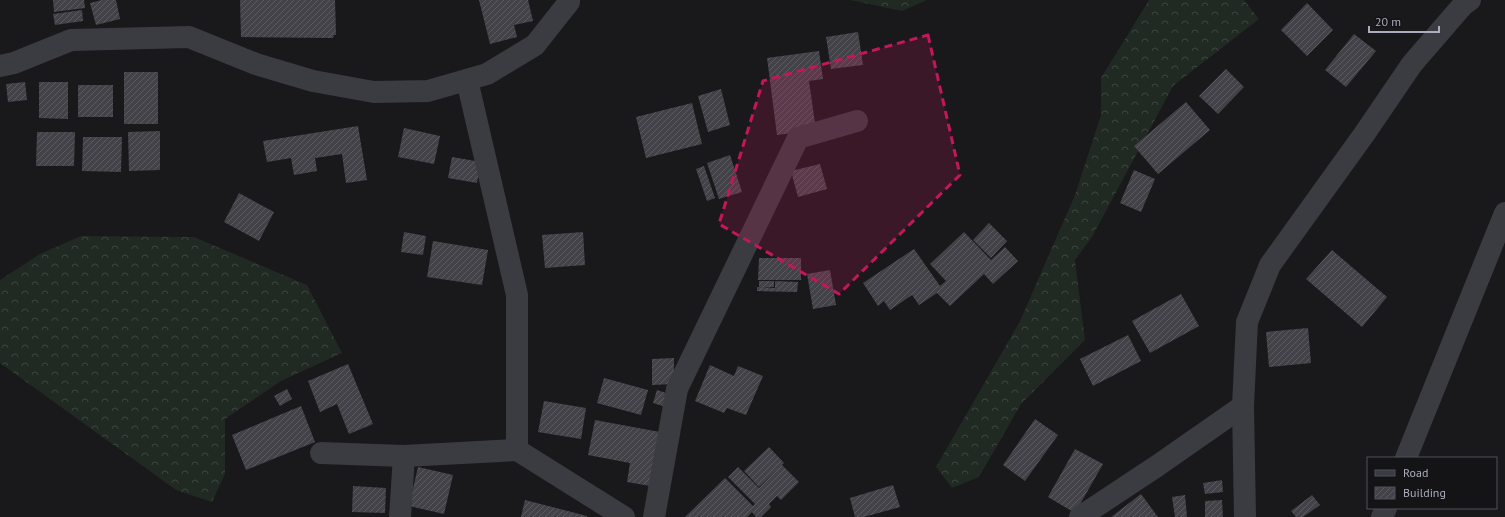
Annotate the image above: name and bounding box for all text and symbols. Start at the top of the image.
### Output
scale bar [1369,8,1439,34]
text: 20 m [1375,14,1401,29]
legend [1367,457,1497,509]
text: Road [1403,465,1428,480]
text: Building [1403,485,1446,500]

